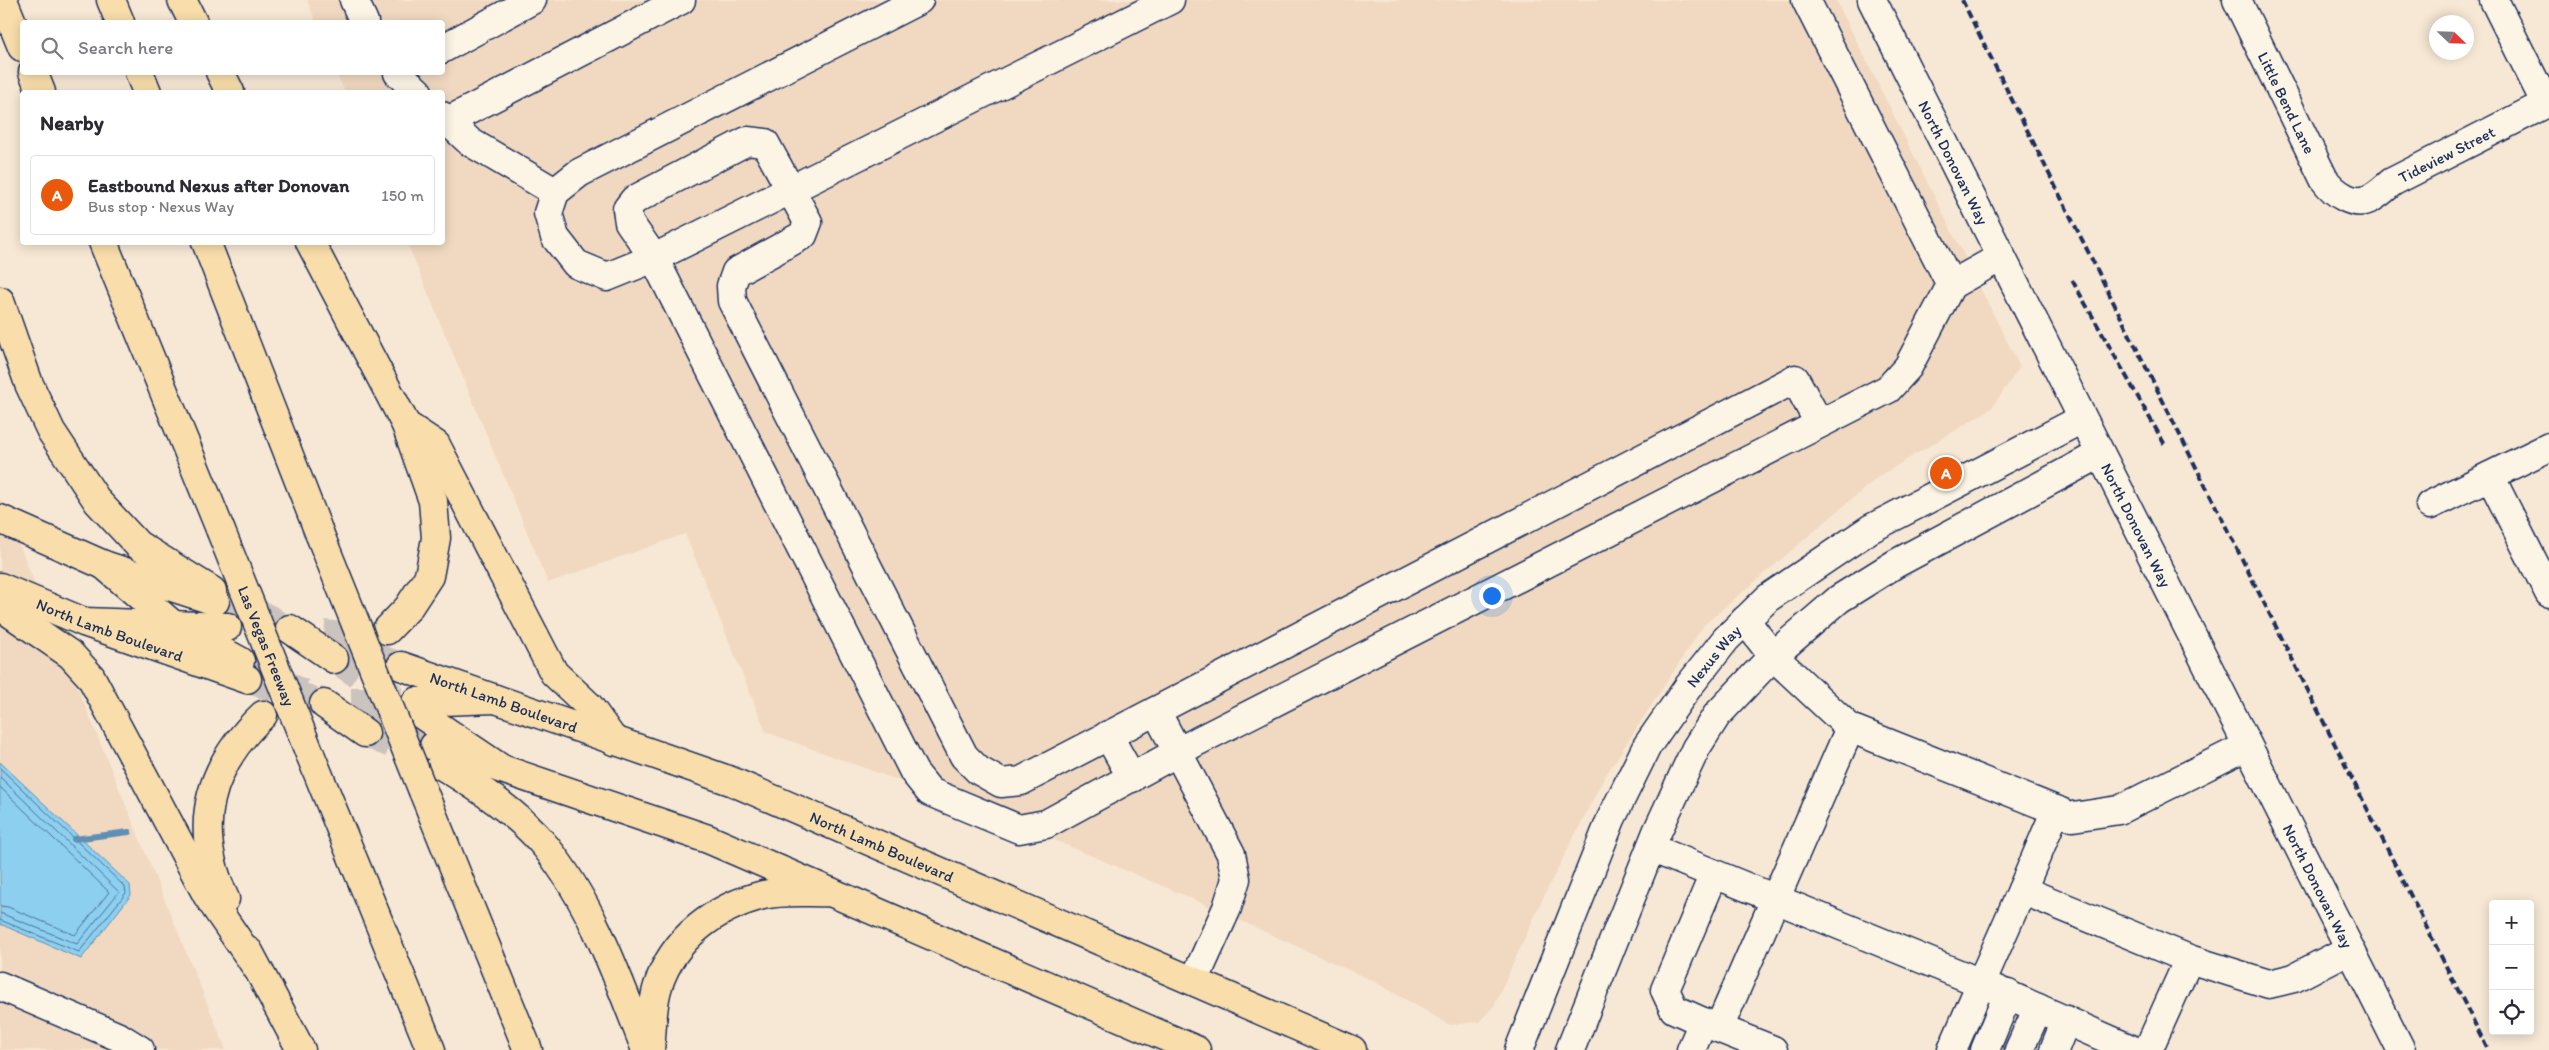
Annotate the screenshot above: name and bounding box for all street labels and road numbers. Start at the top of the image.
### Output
street label: Little Bend Lane [2254,49,2319,157]
street label: North Donovan Way [1914,98,1993,228]
street label: Tideview Street [2395,122,2498,187]
street label: North Donovan Way [2097,460,2176,591]
street label: Las Vegas Freeway [234,583,299,710]
street label: North Lamb Boulevard [34,594,186,666]
street label: Nexus Way [1682,621,1745,691]
street label: North Lamb Boulevard [427,668,580,737]
street label: North Lamb Boulevard [807,807,957,886]
street label: North Donovan Way [2279,821,2357,952]

